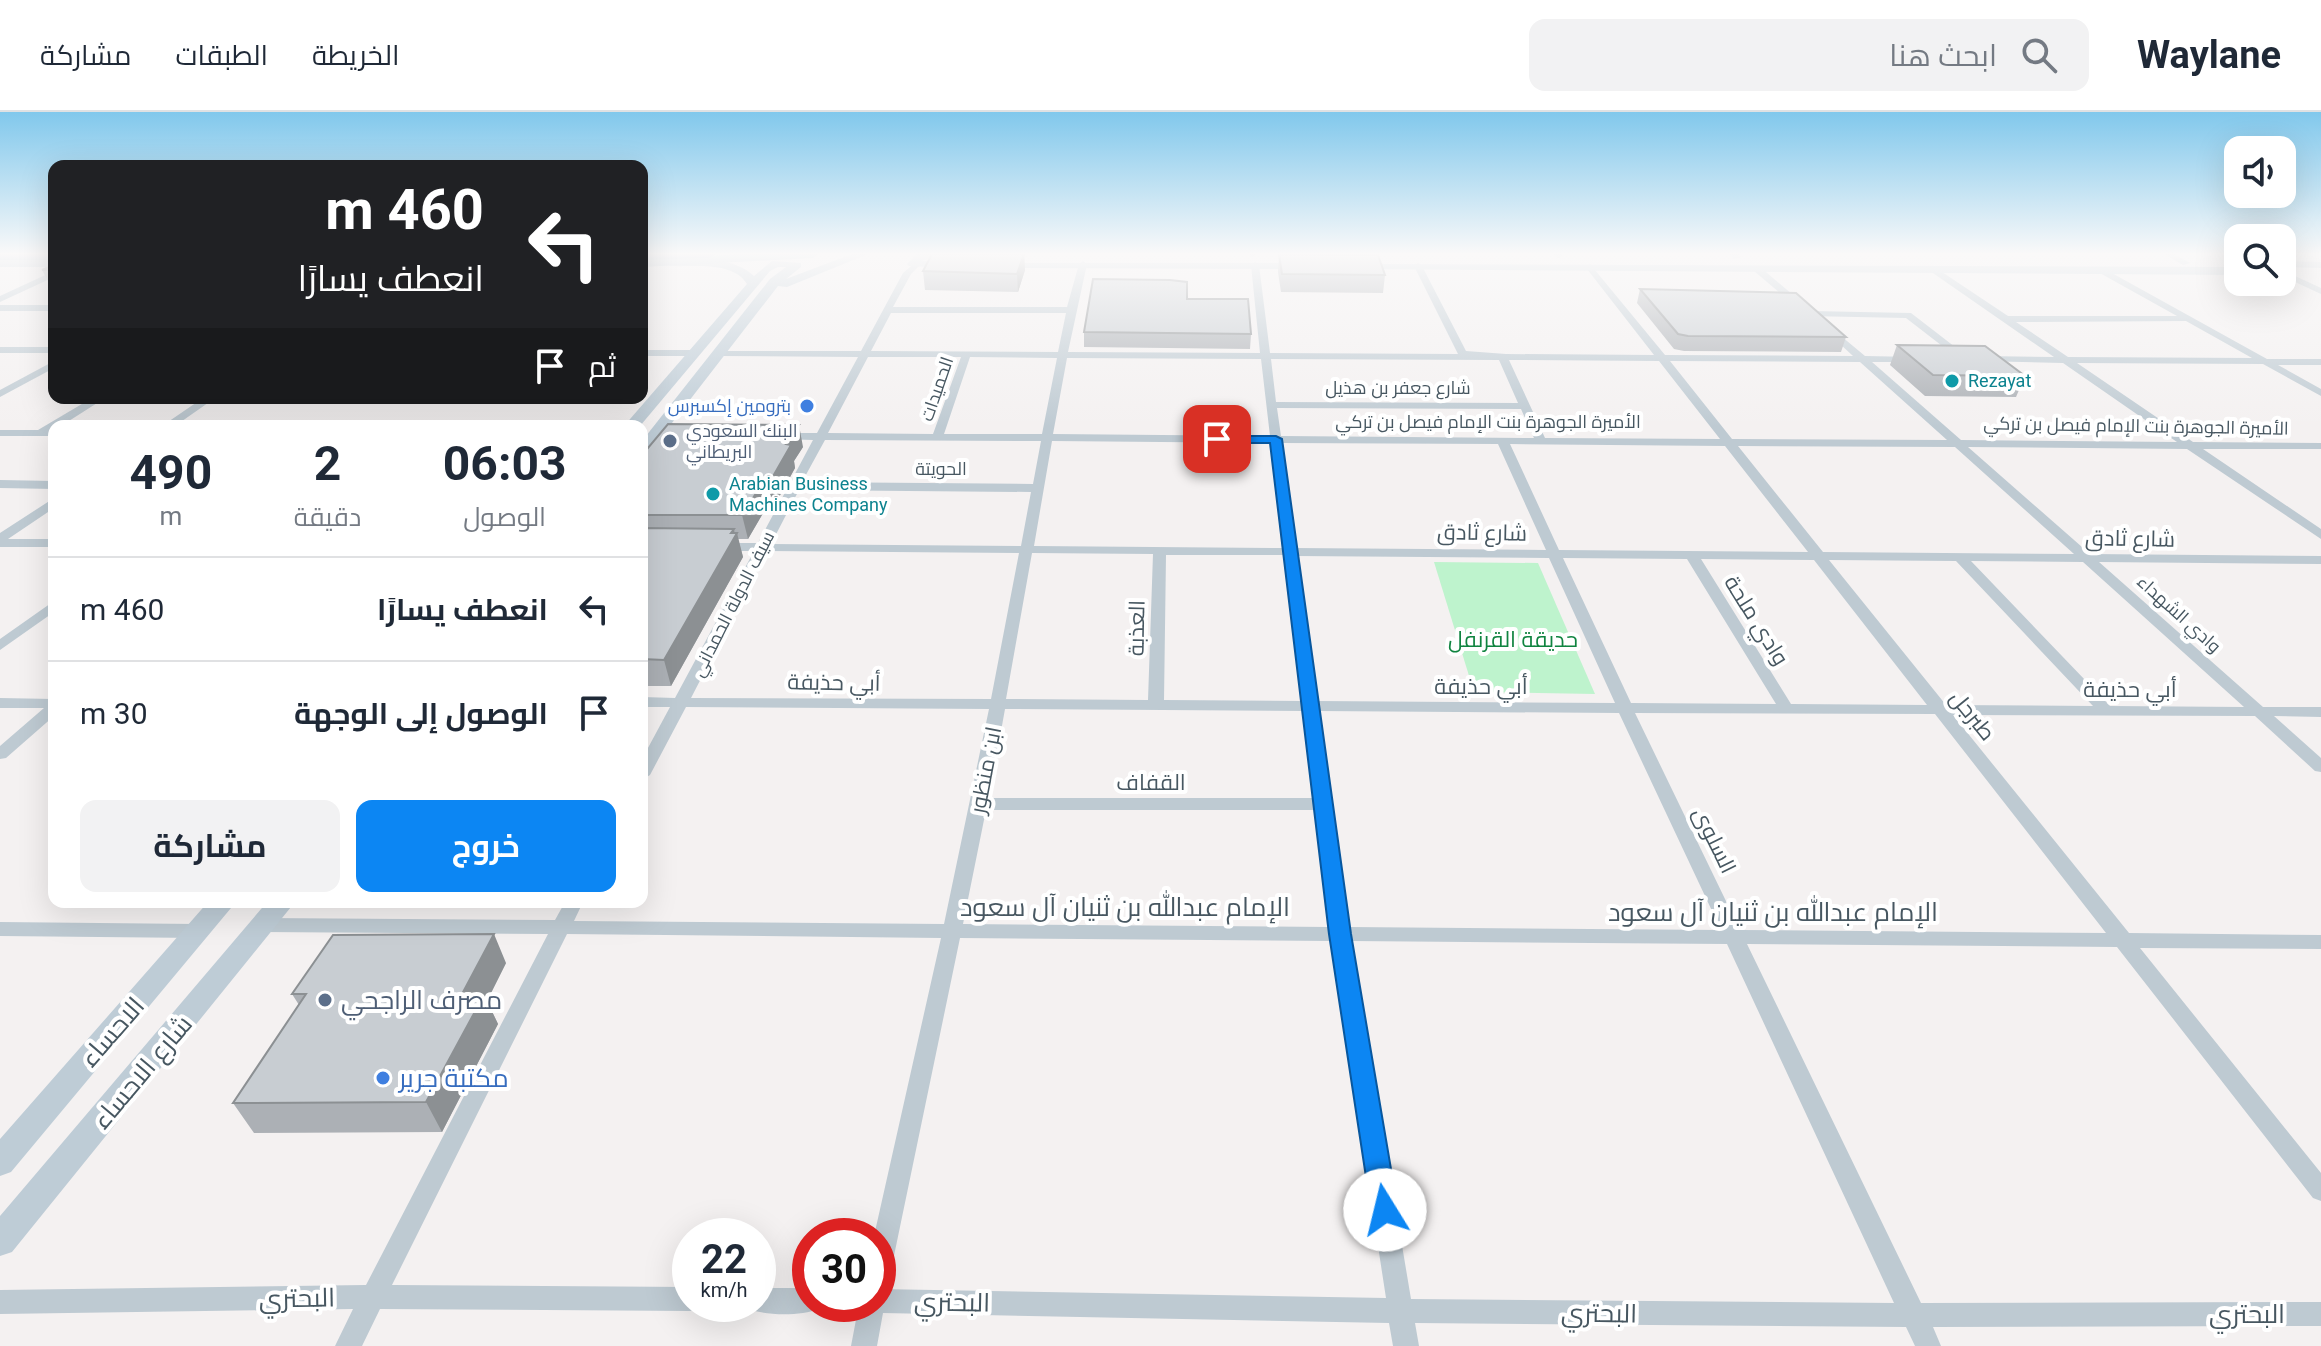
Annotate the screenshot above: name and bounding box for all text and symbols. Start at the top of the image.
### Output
search box [1529,19,2089,91]
icon: search [2017,33,2061,77]
text: Waylane [2137,33,2281,77]
text: ابحث هنا [1889,38,1997,73]
text: مشاركة [40,39,131,72]
text: الطبقات [175,39,268,72]
text: الخريطة [312,39,399,72]
map controls [2224,136,2296,296]
button: sound [2224,136,2296,208]
text: 460 m [325,177,484,243]
icon: left [512,192,616,296]
button: search [2224,224,2296,296]
text: انعطف يسارًا [298,258,484,300]
icon: arrive [528,344,572,388]
text: ثم [588,349,616,384]
street label: الحميدات [916,354,957,424]
place label: Rezayat [1968,370,2031,391]
marker: Rezayat [1943,372,1961,390]
street label: شارع جعفر بن هذيل [1325,377,1471,400]
place label: بترومين إكسبرس [668,395,791,417]
marker: بترومين إكسبرس [798,397,816,415]
pin [1183,405,1251,473]
street label: الأميرة الجوهرة بنت الإمام فيصل بن تركي [1335,411,1641,436]
street label: الأميرة الجوهرة بنت الإمام فيصل بن تركي [1983,412,2289,443]
icon: arrive [1195,417,1239,461]
place label: البنك السعودي البريطاني [686,420,798,466]
marker: البنك السعودي البريطاني [661,432,679,450]
text: 2 [314,435,341,492]
text: 06:03 [443,435,567,492]
text: 490 [130,444,212,501]
street label: الحويتة [915,458,967,480]
place label: Arabian Business Machines Company [729,473,888,515]
marker: Arabian Business Machines Company [704,485,722,503]
text: m [159,501,182,531]
text: دقيقة [294,502,361,532]
text: الوصول [463,502,546,532]
street label: شارع ثادق [1437,519,1527,548]
street label: شارع ثادق [2085,525,2175,554]
street label: سيف الدولة الحمداني [687,527,782,682]
street label: وادي ملحة [1716,571,1794,672]
street label: وادي الشهداء [2130,571,2226,660]
icon: left [572,587,616,631]
text: 460 m [80,592,164,627]
text: انعطف يسارًا [377,592,548,627]
street label: العذبة [1124,600,1149,656]
park label: حديقة القرنفل [1448,627,1578,653]
street label: أبي حذيفة [787,668,881,700]
street label: أبي حذيفة [1434,673,1528,703]
street label: أبي حذيفة [2083,676,2177,706]
street label: طبرجل [1944,685,2000,746]
icon: arrive [572,691,616,735]
text: 30 m [80,696,148,731]
text: الوصول إلى الوجهة [294,696,548,731]
street label: ابن منظور [964,724,1007,818]
street label: القفاف [1116,770,1186,795]
button: مشاركة [80,800,340,892]
button: خروج [356,800,616,892]
street label: السلوى [1688,803,1741,877]
street label: الإمام عبدالله بن ثنيان آل سعود [960,890,1290,925]
street label: الإمام عبدالله بن ثنيان آل سعود [1608,895,1938,930]
place label: مصرف الراجحي [341,985,502,1021]
street label: الاحساء [74,991,150,1073]
marker: مصرف الراجحي [316,991,334,1009]
street label: شارع الاحساء [86,1009,200,1136]
place label: مكتبة جرير [397,1063,509,1093]
marker: مكتبة جرير [374,1069,392,1087]
position arrow [1343,1168,1427,1252]
speed limit sign: 30 [792,1218,896,1322]
text: 22 [701,1236,747,1283]
text: km/h [701,1278,747,1302]
street label: البحتري [259,1282,335,1319]
street label: البحتري [914,1286,990,1323]
street label: البحتري [1561,1297,1637,1334]
street label: البحتري [2209,1299,2285,1334]

